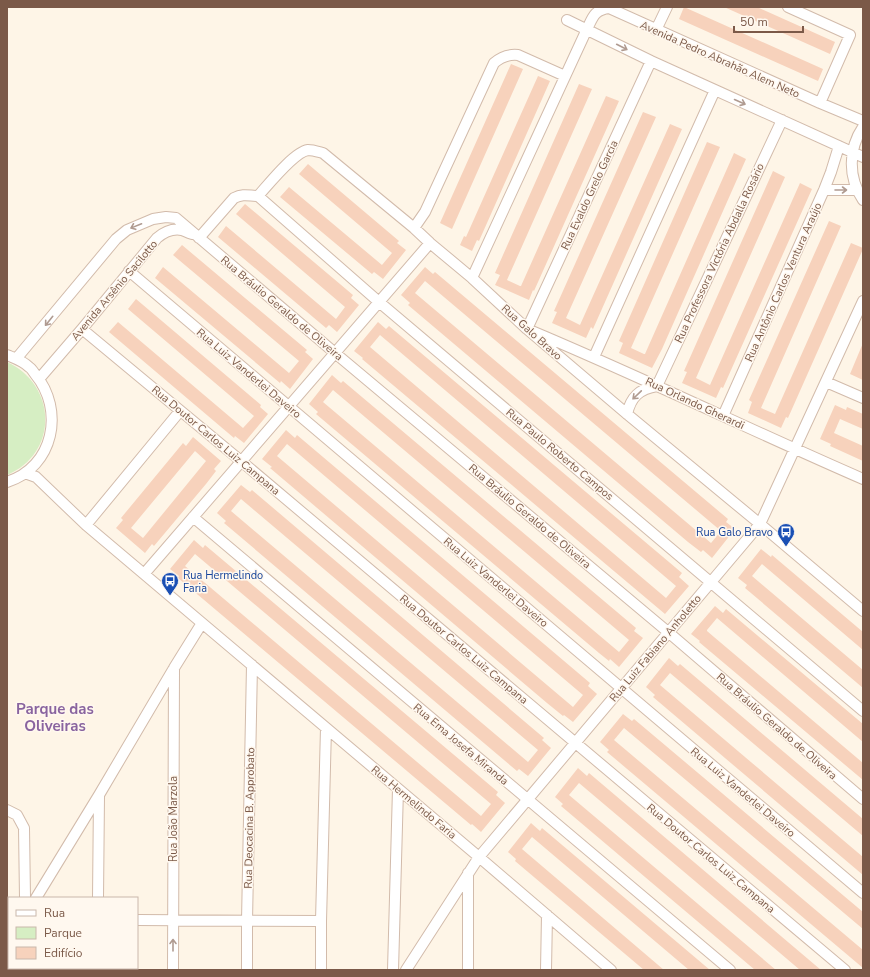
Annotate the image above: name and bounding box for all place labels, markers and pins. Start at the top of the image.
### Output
bus stop icon: Rua Galo Bravo [776,522,796,547]
place label: Rua Galo Bravo [696,525,773,540]
place label: Rua Hermelindo Faria [183,568,263,596]
bus stop icon: Rua Hermelindo Faria [160,571,180,596]

